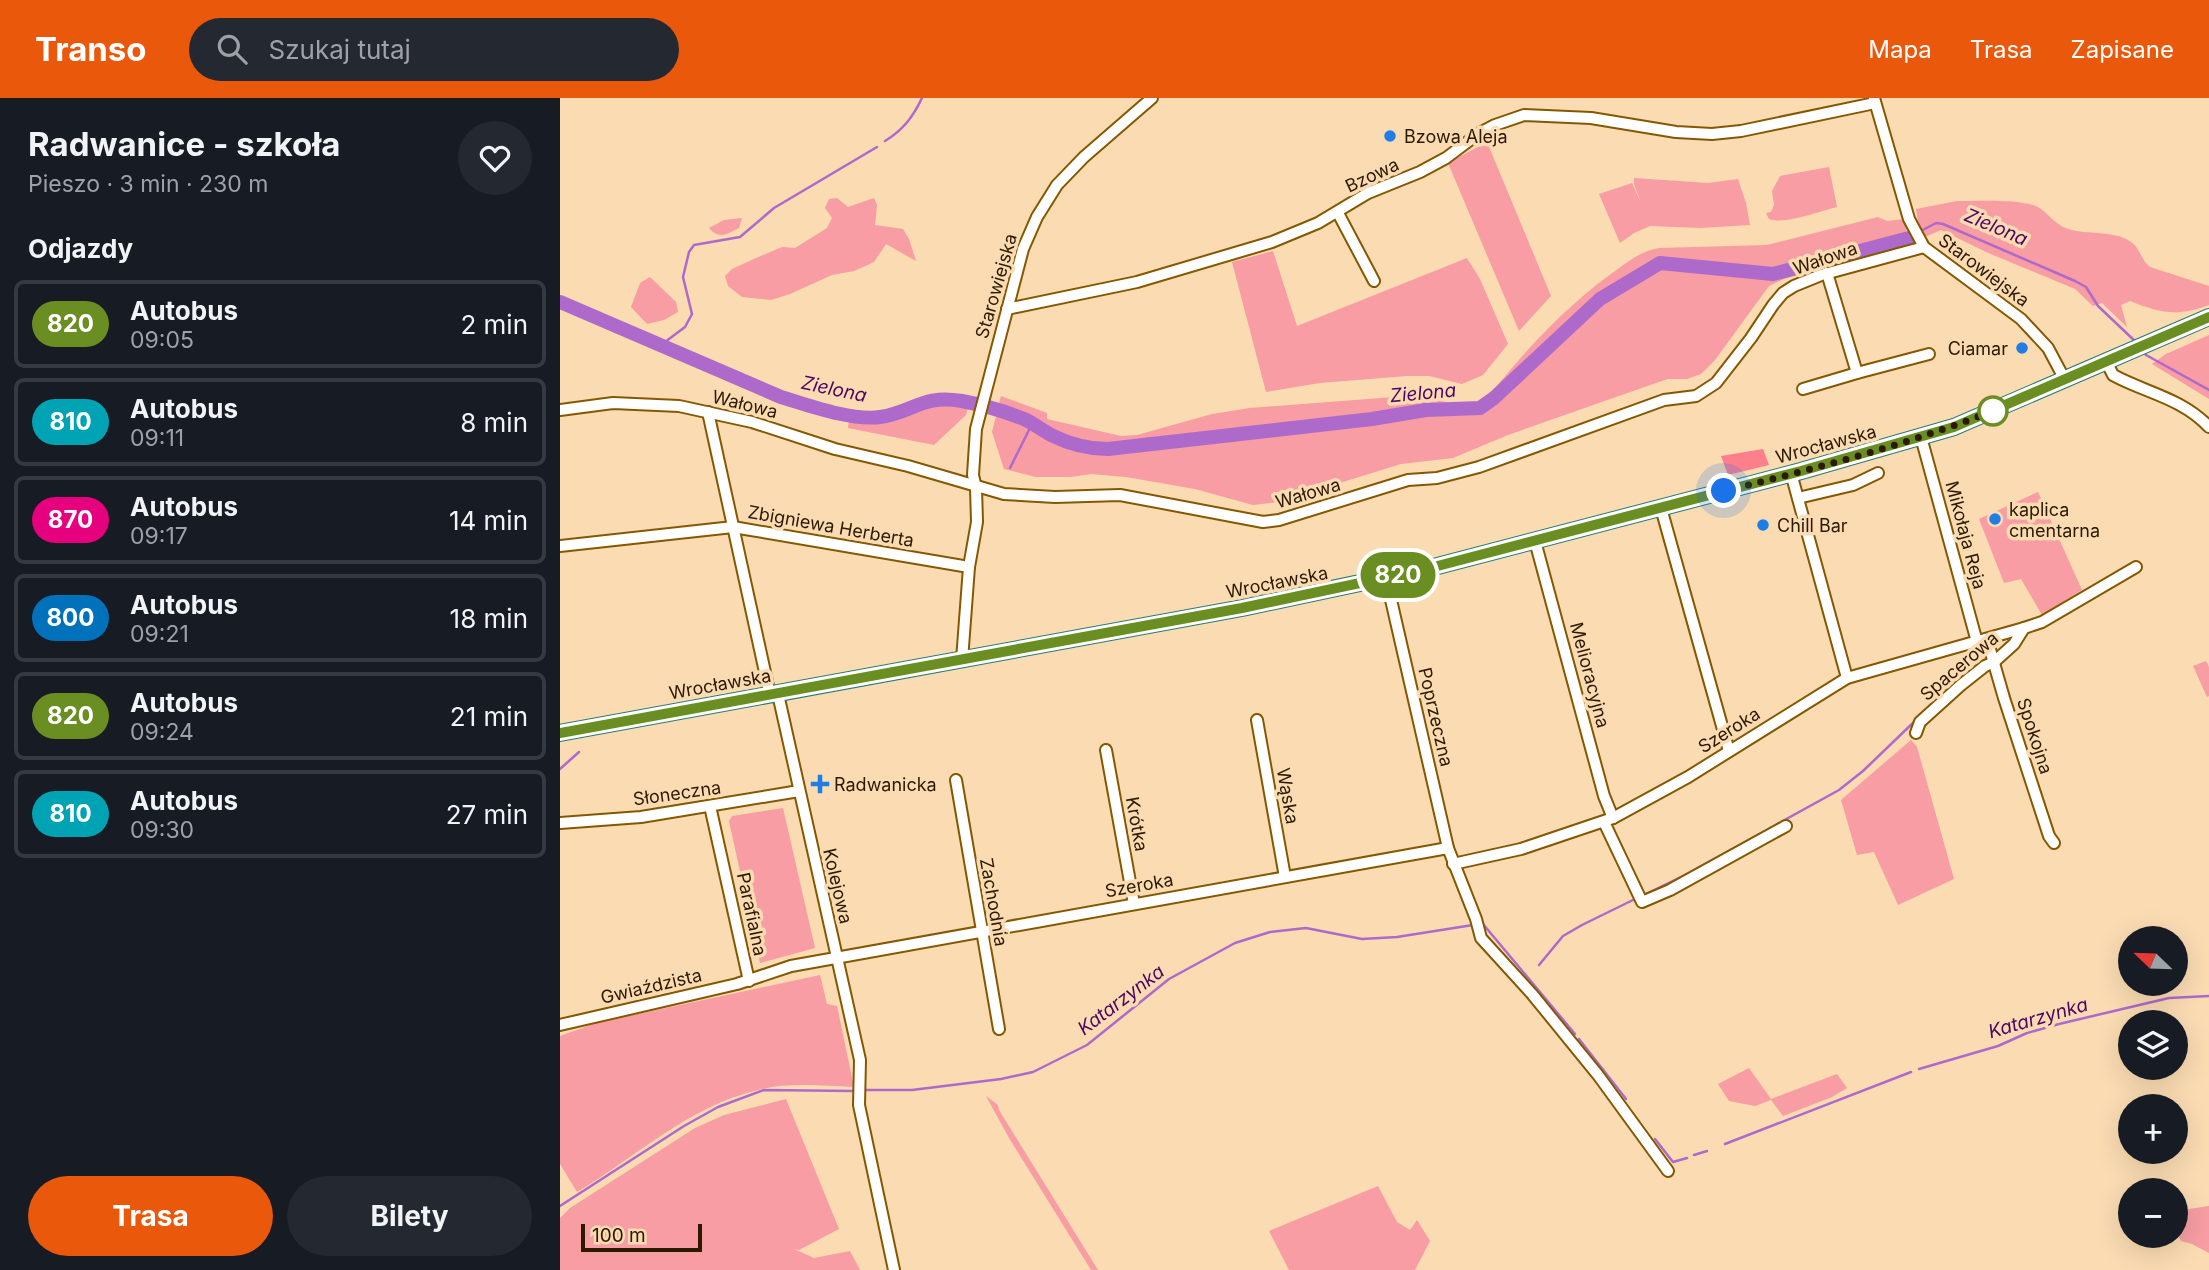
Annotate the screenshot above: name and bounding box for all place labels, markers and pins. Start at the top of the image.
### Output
place label: Bzowa Aleja [1404,126,1508,147]
marker: Bzowa Aleja [1382,128,1398,144]
place label: Ciamar [1948,338,2008,359]
marker: Ciamar [2014,340,2030,356]
unlabelled marker [1978,396,2008,426]
place label: kaplica cmentarna [2009,499,2100,541]
marker: kaplica cmentarna [1987,511,2003,527]
place label: Chill Bar [1777,515,1848,536]
marker: Chill Bar [1755,517,1771,533]
place label: Radwanicka [834,774,937,795]
marker: Radwanicka [812,776,828,792]

